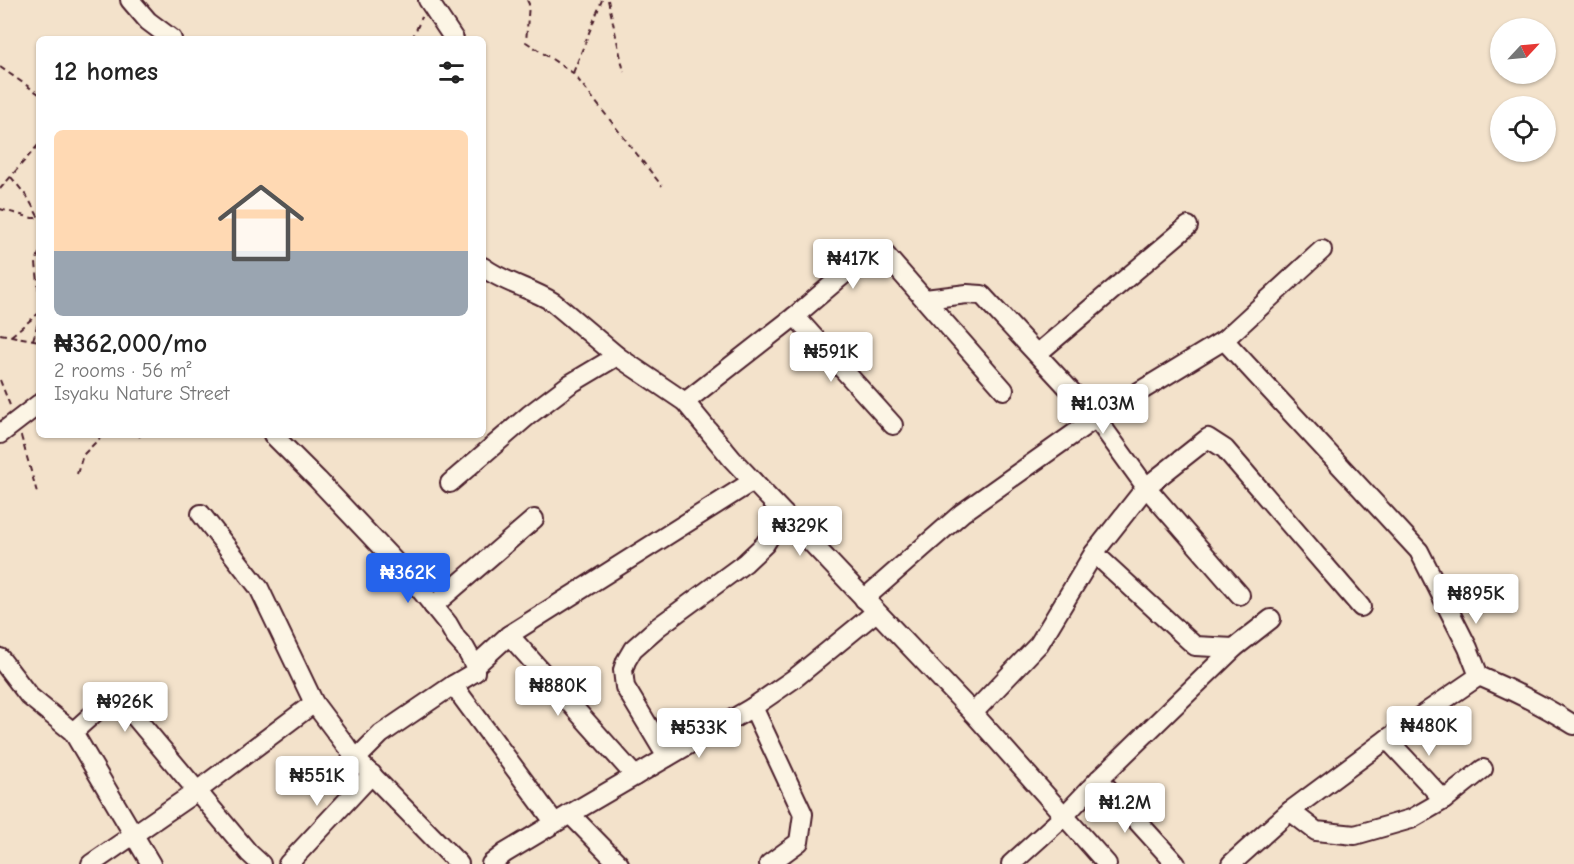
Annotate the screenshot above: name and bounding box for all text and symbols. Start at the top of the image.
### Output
north arrow [1490,18,1556,84]
map controls [1490,18,1556,162]
icon: filters [435,56,468,89]
text: 12 homes [54,57,158,87]
button: locate [1490,96,1556,162]
icon: home [207,169,315,277]
pin: ₦417K [811,239,895,290]
text: ₦417K [827,247,879,270]
text: ₦362,000/mo [54,329,207,359]
pin: ₦591K [789,332,873,383]
text: ₦591K [804,340,858,363]
text: 2 rooms · 56 m² [54,359,192,382]
text: Isyaku Nature Street [54,382,229,405]
pin: ₦1.03M [1054,384,1152,435]
text: ₦1.03M [1071,392,1135,415]
pin: ₦329K [758,506,842,557]
text: ₦329K [772,514,828,537]
pin: ₦362K [366,553,450,604]
text: ₦362K [380,561,436,584]
pin: ₦895K [1434,574,1518,625]
text: ₦895K [1447,582,1505,605]
pin: ₦880K [516,666,600,717]
text: ₦880K [529,674,587,697]
pin: ₦926K [83,682,167,733]
text: ₦926K [97,690,153,713]
pin: ₦480K [1387,706,1471,757]
pin: ₦533K [657,708,741,759]
text: ₦480K [1401,714,1457,737]
text: ₦533K [671,716,727,739]
pin: ₦551K [275,756,359,807]
text: ₦551K [290,764,344,787]
pin: ₦1.2M [1083,783,1167,834]
text: ₦1.2M [1099,791,1151,814]

